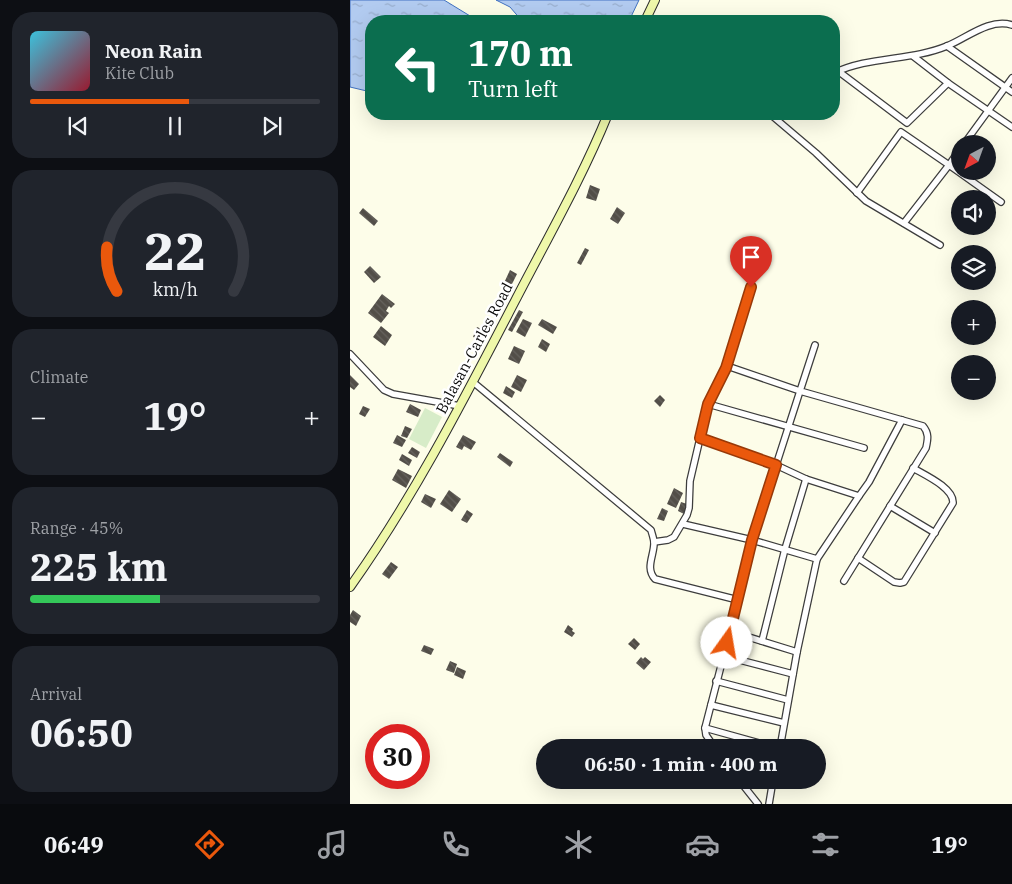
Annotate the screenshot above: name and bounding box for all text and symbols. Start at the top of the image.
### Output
text: 170 m [468,30,573,76]
icon: left [385,35,450,100]
text: Neon Rain [105,39,202,63]
text: Kite Club [105,63,174,83]
text: Turn left [468,74,558,103]
icon: previous [64,112,92,140]
icon: pause [161,112,189,140]
icon: next [258,112,286,140]
north arrow [951,135,996,180]
map controls [951,135,996,400]
button: sound [951,190,996,235]
text: 22 [144,217,206,284]
pin [730,236,772,287]
icon: arrive [737,243,765,271]
button: layers [951,245,996,290]
text: km/h [152,278,198,301]
street label: Balasan-Carles Road [431,279,517,417]
button: + [951,300,996,345]
button: − [951,355,996,400]
text: Climate [30,367,88,387]
text: 19° [143,391,207,440]
text: − [30,398,47,435]
text: + [303,398,320,435]
text: Range · 45% [30,518,123,538]
text: 225 km [30,542,168,591]
position arrow [700,616,752,668]
text: Arrival [30,684,82,704]
text: 06:50 [30,708,133,757]
speed limit sign: 30 [365,724,430,789]
text: 06:50 · 1 min · 400 m [585,752,777,776]
icon: directions [192,827,227,862]
icon: music [315,827,350,862]
icon: phone [438,827,473,862]
icon: climate [561,827,596,862]
icon: car [685,827,720,862]
icon: filters [808,827,843,862]
text: 06:49 [44,830,104,859]
text: 19° [931,830,968,859]

